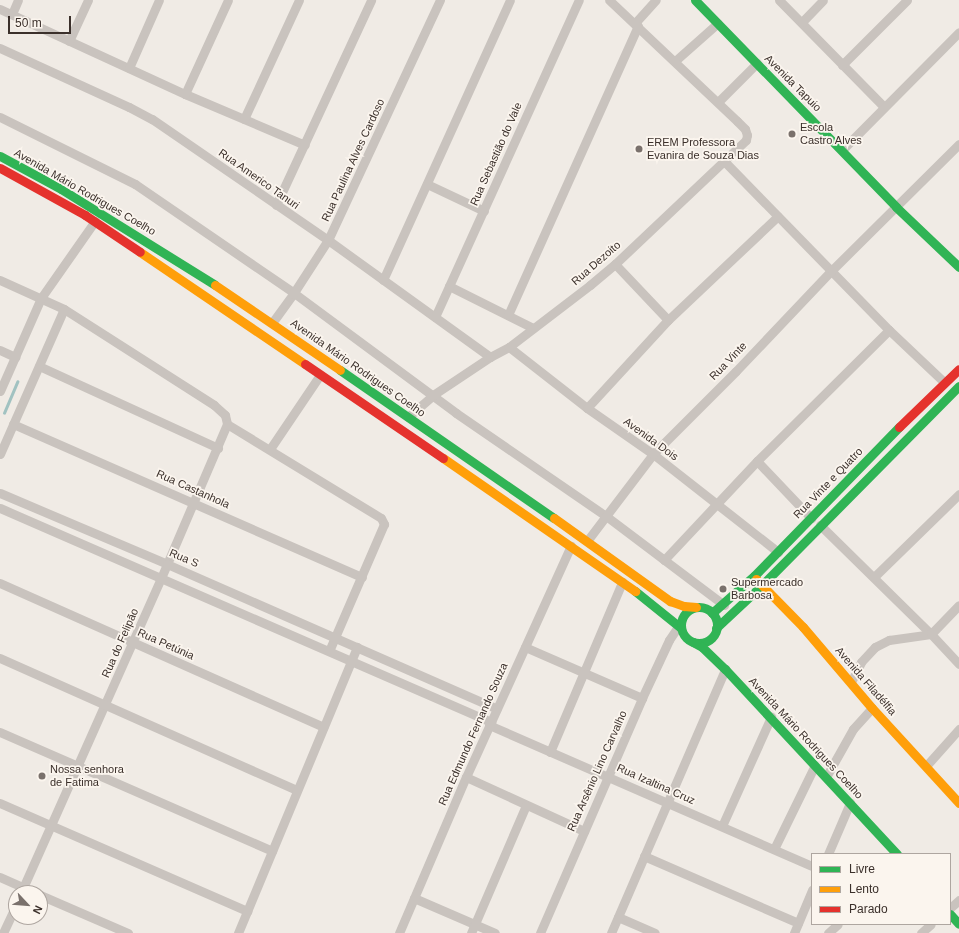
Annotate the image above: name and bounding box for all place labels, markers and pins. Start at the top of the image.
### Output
place label: Escola Castro Alves [800,121,862,147]
marker: Escola Castro Alves [787,129,797,139]
place label: EREM Professora Evanira de Souza Dias [647,136,759,162]
marker: EREM Professora Evanira de Souza Dias [634,144,644,154]
place label: Supermercado Barbosa [731,576,803,602]
marker: Supermercado Barbosa [718,584,728,594]
place label: Nossa senhora de Fatima [50,763,124,789]
marker: Nossa senhora de Fatima [37,771,47,781]

